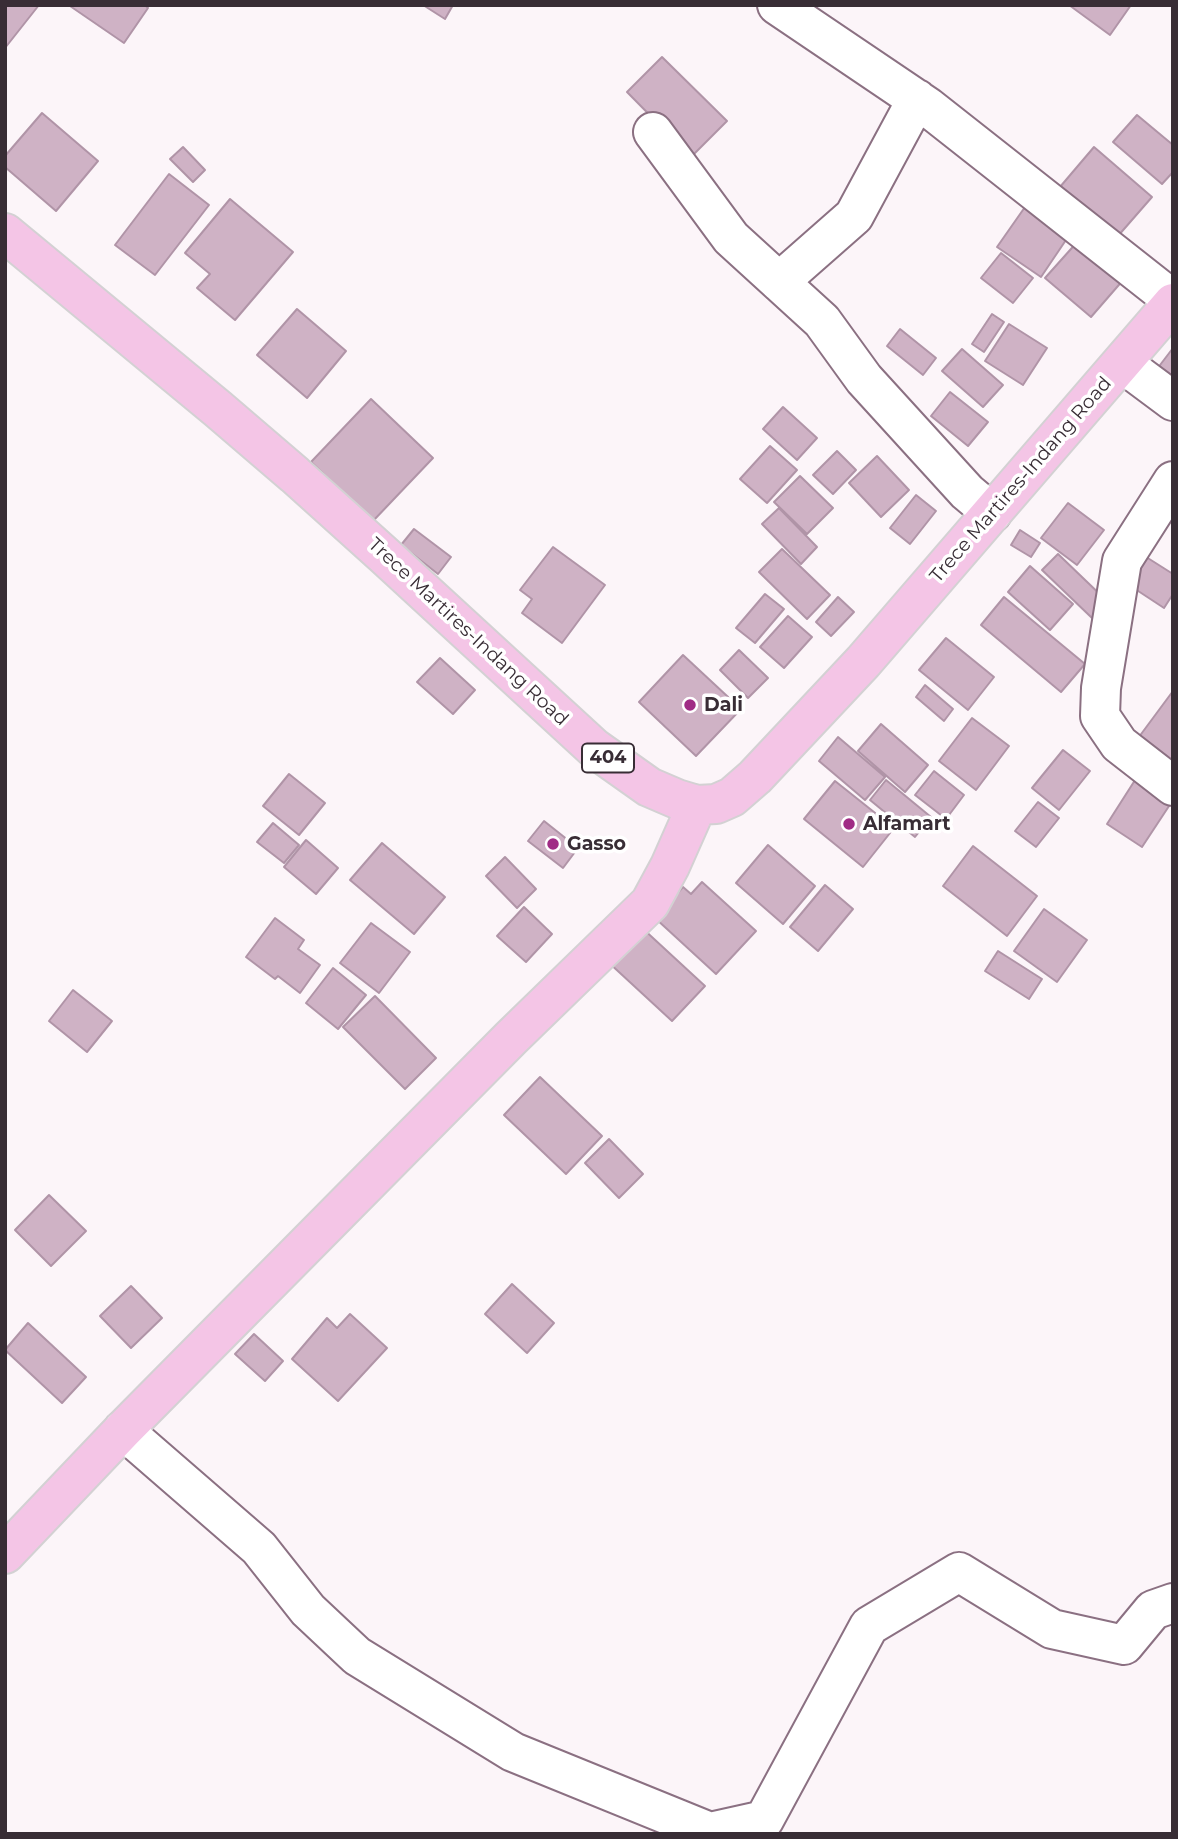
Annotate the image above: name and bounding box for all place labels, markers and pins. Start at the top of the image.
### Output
place label: Dali [704,694,743,716]
marker: Dali [682,697,698,713]
place label: Alfamart [863,813,951,835]
marker: Alfamart [841,816,857,832]
place label: Gasso [567,833,626,855]
marker: Gasso [545,836,561,852]

